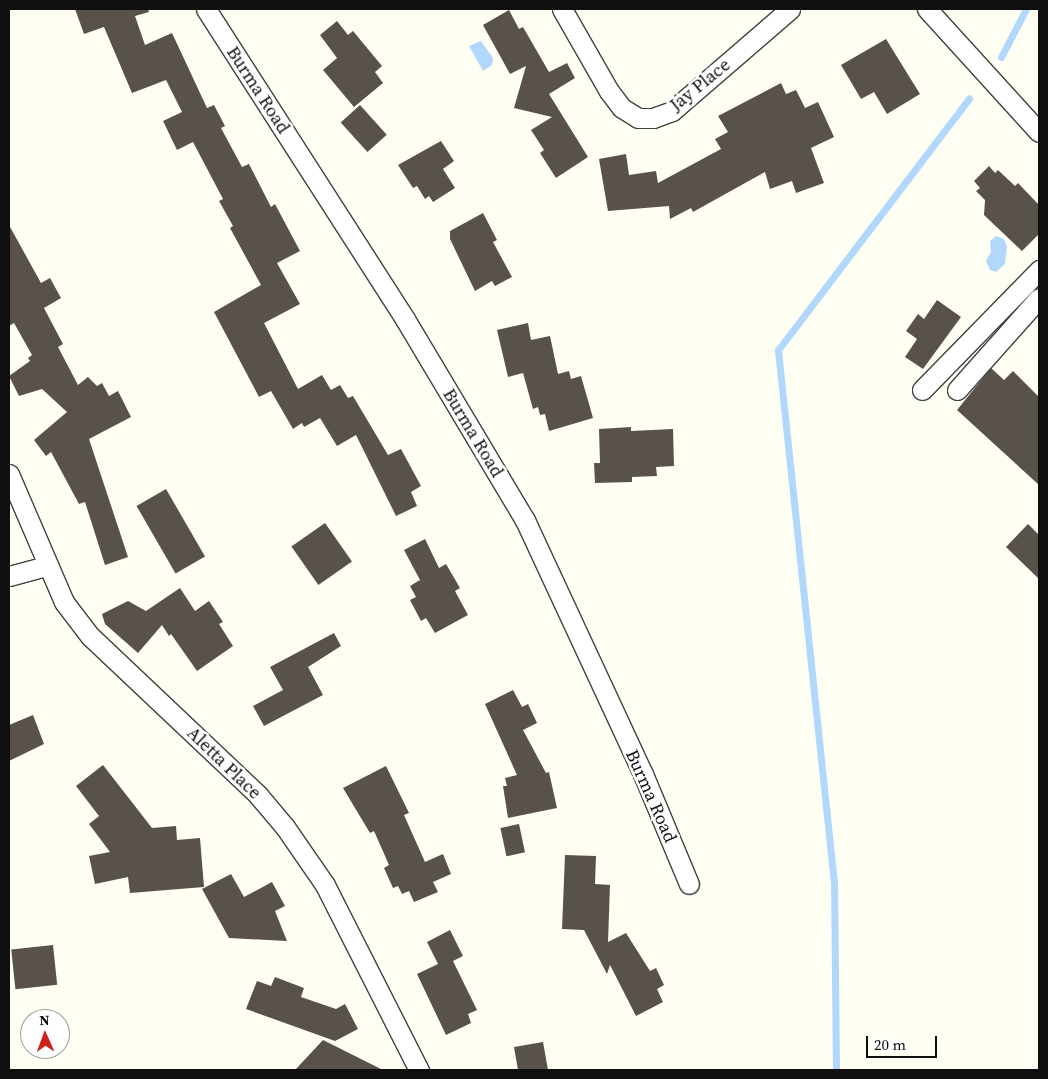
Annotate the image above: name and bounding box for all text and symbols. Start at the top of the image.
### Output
street label: Burma Road [222,42,294,138]
street label: Jay Place [665,54,735,116]
street label: Burma Road [438,385,508,481]
street label: Aletta Place [182,722,266,804]
street label: Burma Road [621,746,681,846]
north arrow [20,1009,70,1059]
text: N [39,1010,50,1030]
scale bar [868,1026,939,1058]
text: 20 m [874,1034,906,1055]

